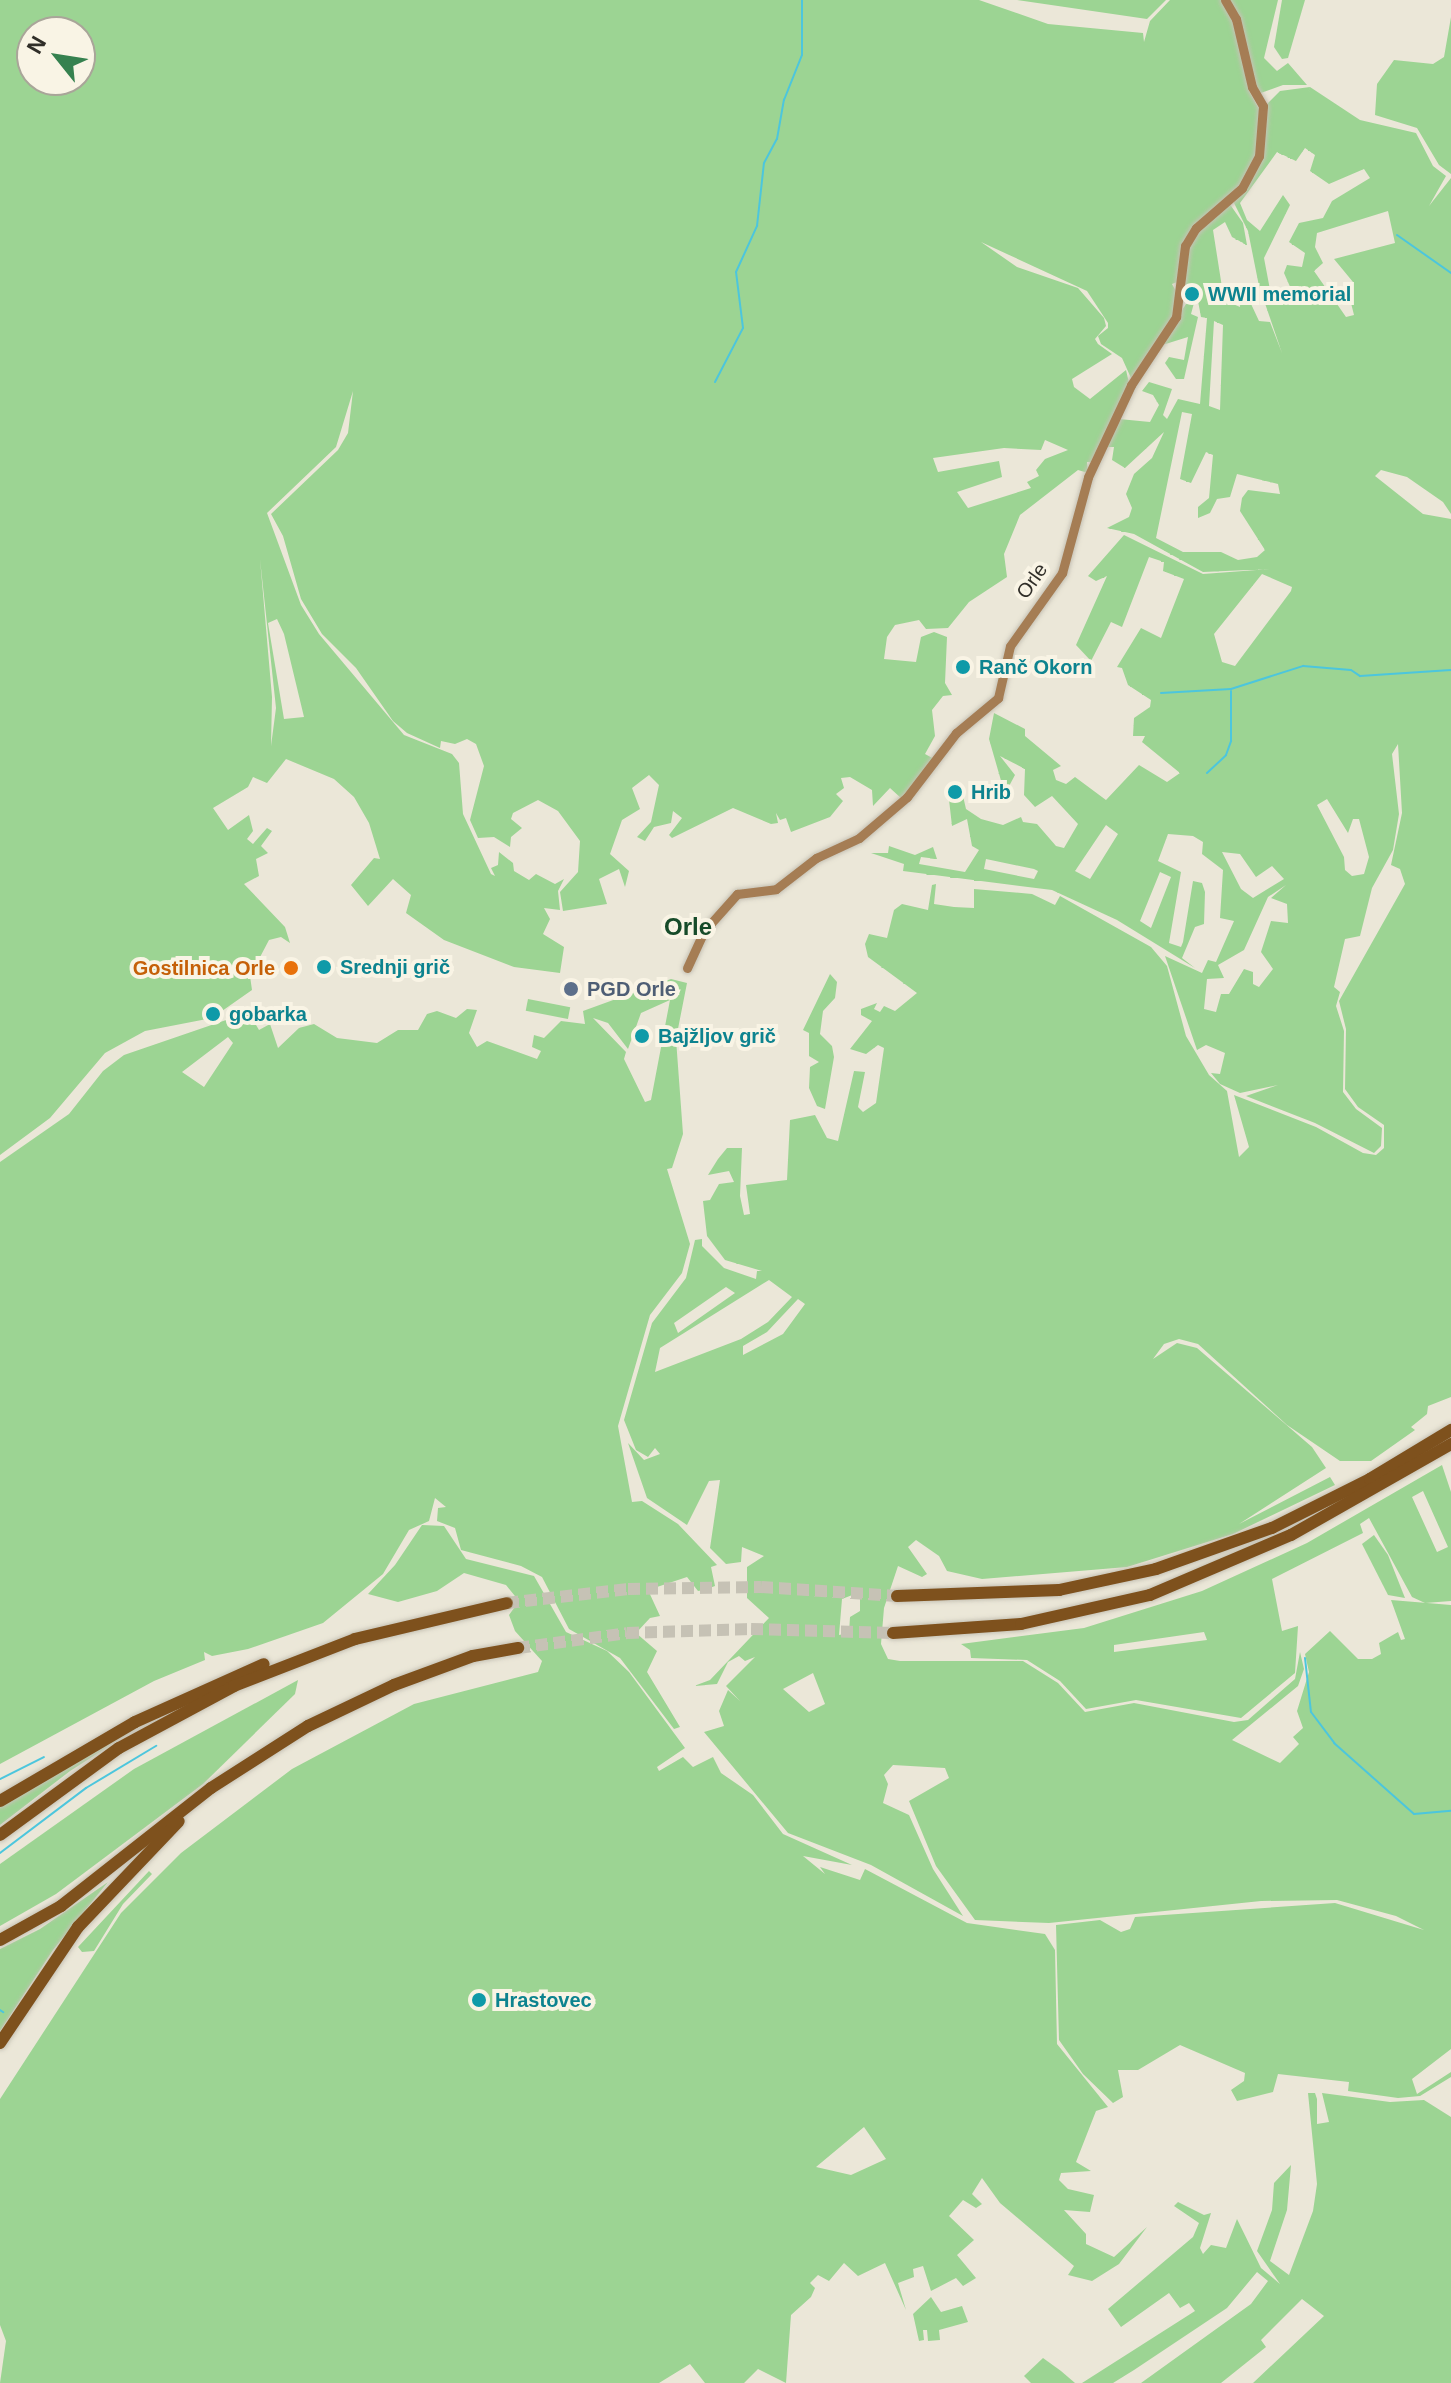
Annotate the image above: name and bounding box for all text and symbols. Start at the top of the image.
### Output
north arrow [16,16,96,96]
text: N [22,32,51,58]
place label: WWII memorial [1208,282,1351,306]
marker: WWII memorial [1183,285,1201,303]
street label: Orle [1011,559,1053,603]
place label: Ranč Okorn [979,655,1092,679]
marker: Ranč Okorn [954,658,972,676]
place label: Hrib [971,780,1011,804]
marker: Hrib [946,783,964,801]
district label: Orle [664,913,712,941]
place label: Srednji grič [340,955,450,979]
place label: Gostilnica Orle [133,956,275,980]
marker: Srednji grič [315,958,333,976]
marker: Gostilnica Orle [282,959,300,977]
place label: PGD Orle [587,977,676,1001]
marker: PGD Orle [562,980,580,998]
place label: gobarka [229,1002,307,1026]
marker: gobarka [204,1005,222,1023]
place label: Bajžljov grič [658,1024,776,1048]
marker: Bajžljov grič [633,1027,651,1045]
place label: Hrastovec [495,1988,592,2012]
marker: Hrastovec [470,1991,488,2009]

